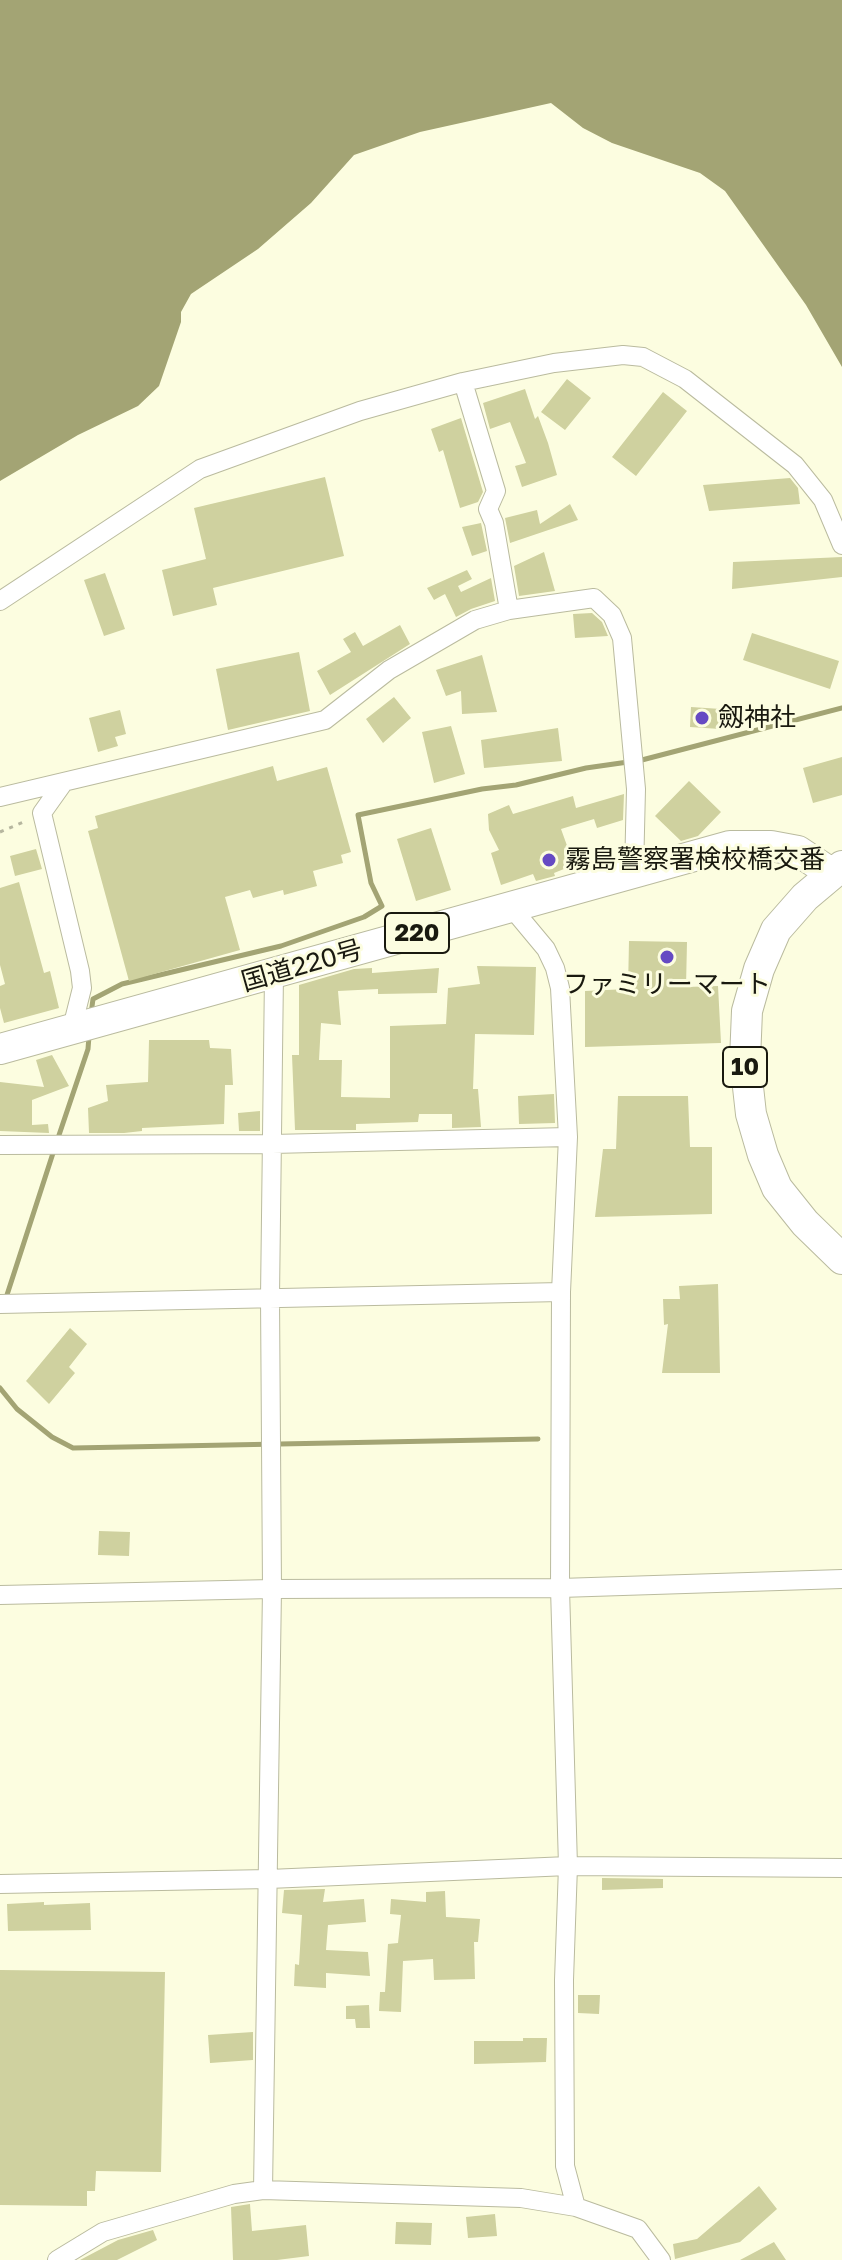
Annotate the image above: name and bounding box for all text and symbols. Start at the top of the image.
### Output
place label: 劔神社 [718,702,796,734]
marker: 劔神社 [693,709,711,727]
place label: 霧島警察署検校橋交番 [565,844,825,876]
marker: 霧島警察署検校橋交番 [540,851,558,869]
road number: 220 [385,913,449,953]
street label: 国道220号 [238,934,366,998]
marker: ファミリーマート [658,948,676,966]
place label: ファミリーマート [563,969,771,1001]
road number: 10 [723,1047,767,1087]

